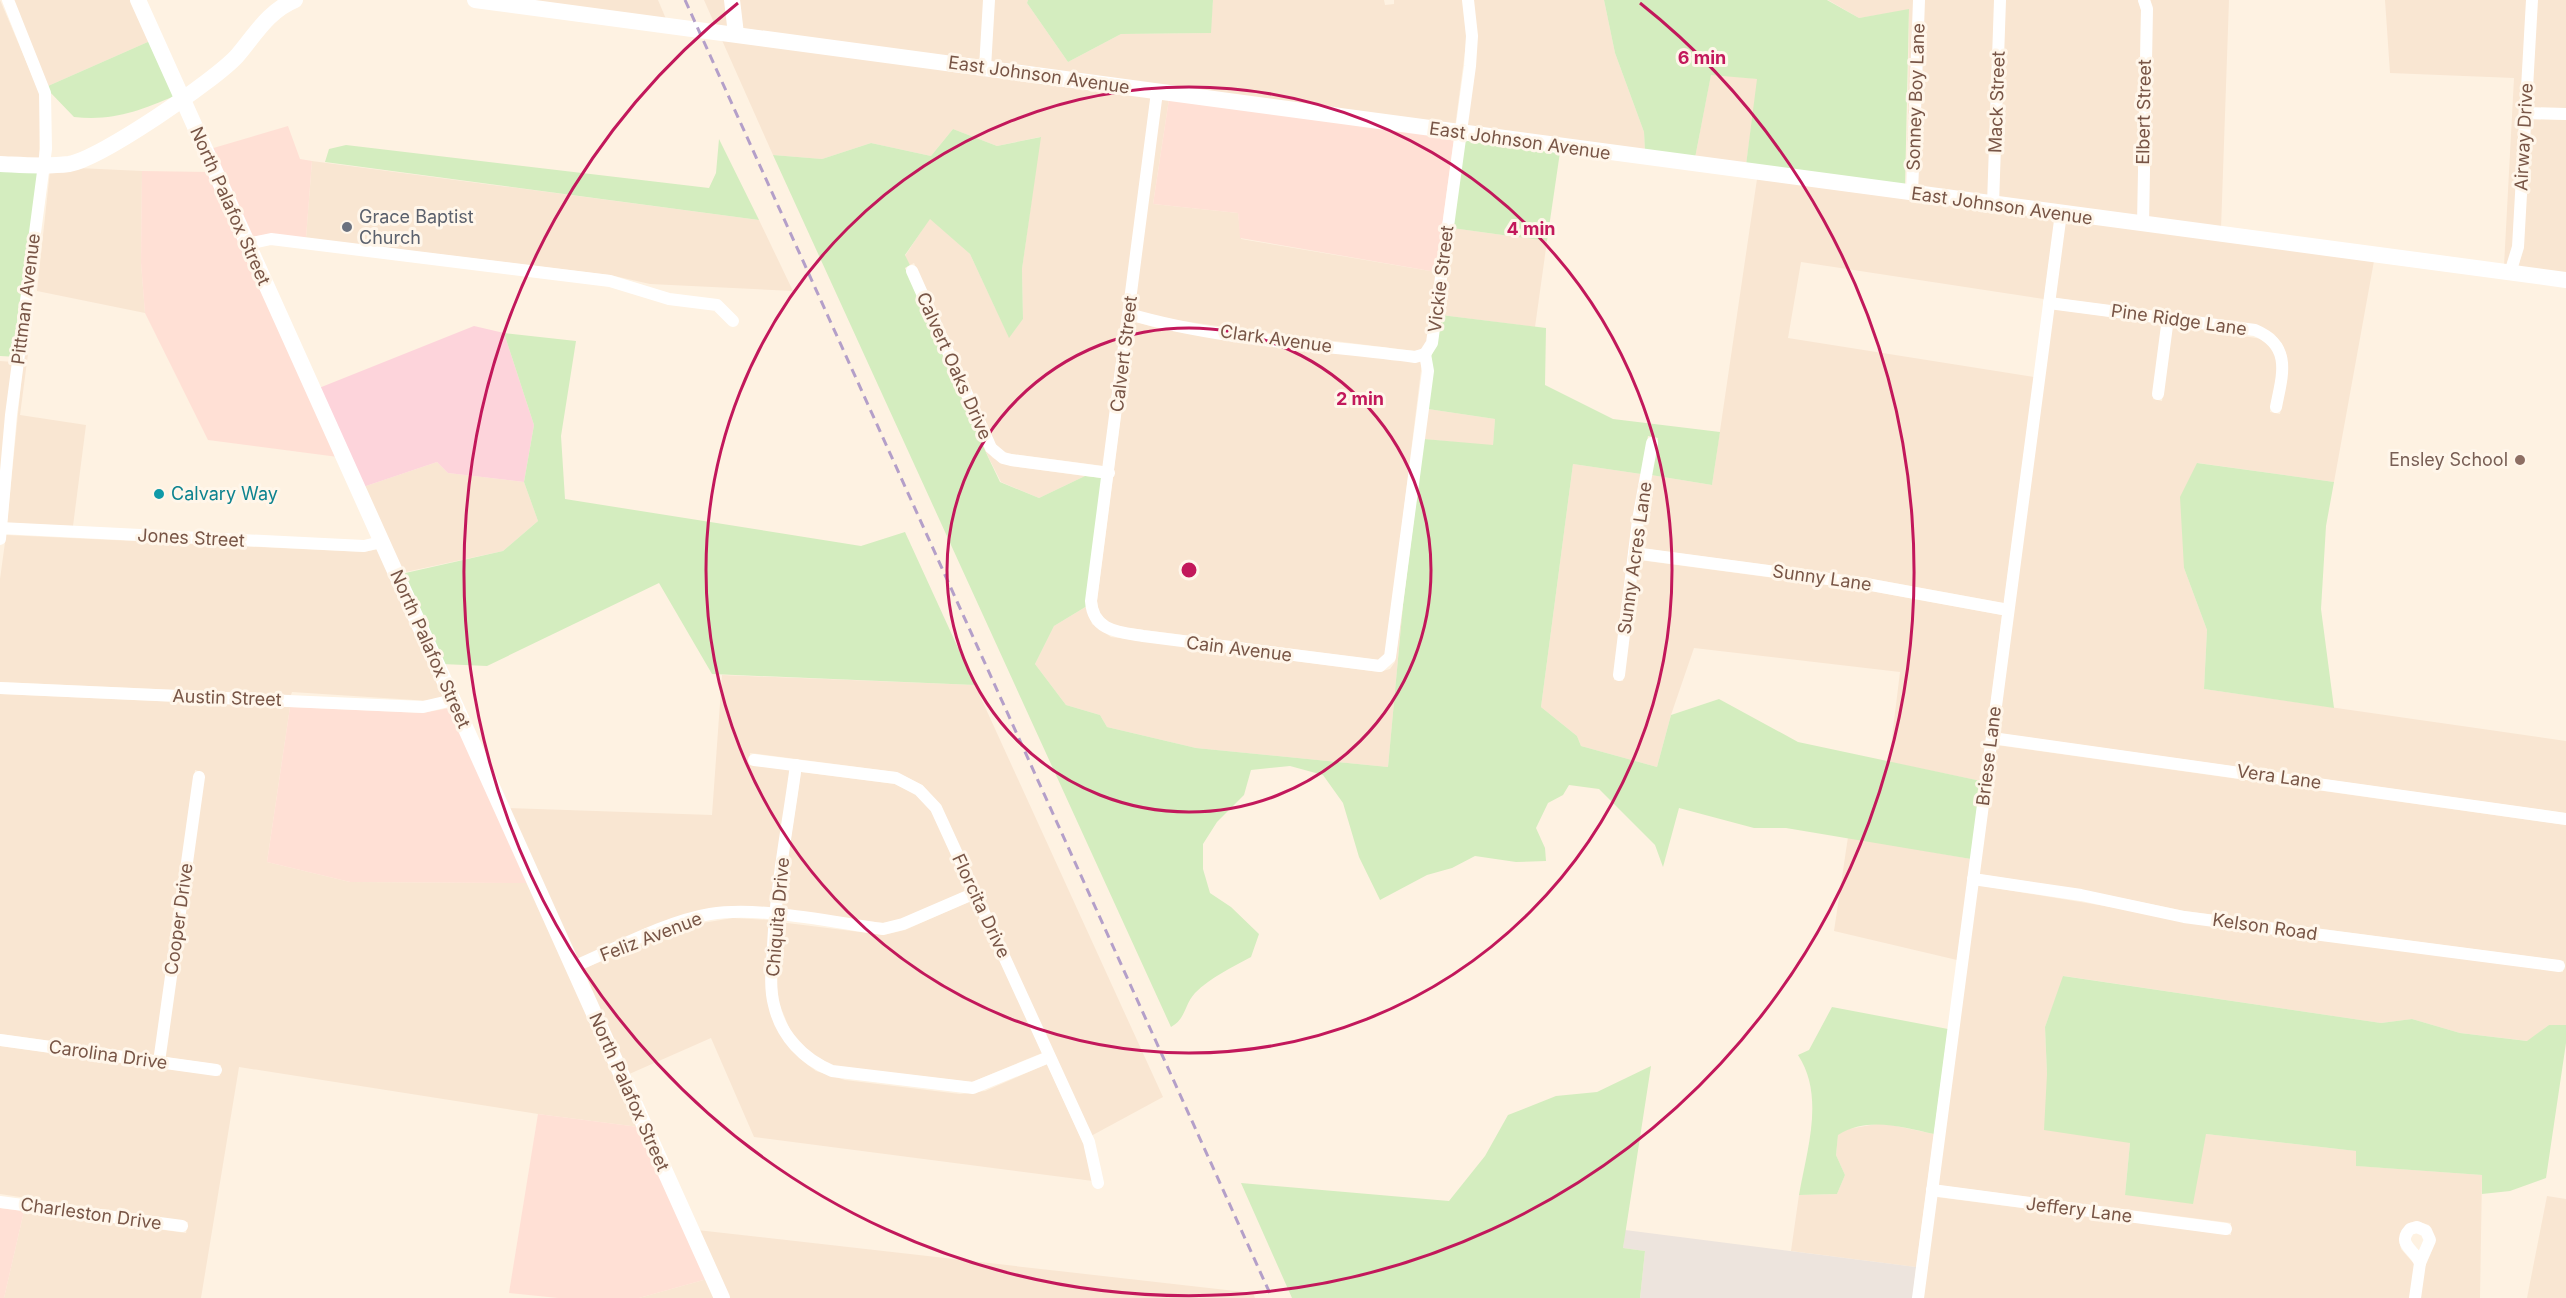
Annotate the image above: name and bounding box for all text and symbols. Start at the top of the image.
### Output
street label: Sonney Boy Lane [1902,23,1929,171]
text: 6 min [1678,47,1726,68]
street label: Mack Street [1984,50,2009,154]
street label: East Johnson Avenue [947,51,1131,98]
street label: Elbert Street [2132,59,2155,165]
street label: Airway Drive [2510,82,2537,192]
street label: East Johnson Avenue [1428,117,1612,164]
street label: North Palafox Street [186,123,275,288]
street label: East Johnson Avenue [1910,182,2094,229]
place label: Grace Baptist Church [359,206,474,248]
text: 4 min [1507,218,1555,239]
marker: Grace Baptist Church [340,220,354,234]
street label: Vickie Street [1424,224,1457,334]
street label: Pittman Avenue [7,232,44,366]
street label: Calvert Oaks Drive [913,289,996,443]
street label: Calvert Street [1106,295,1141,413]
street label: Pine Ridge Lane [2110,300,2248,339]
street label: Clark Avenue [1219,320,1333,357]
text: 2 min [1336,388,1384,409]
place label: Ensley School [2389,449,2508,470]
marker: Ensley School [2513,453,2527,467]
street label: Sunny Acres Lane [1613,480,1656,636]
place label: Calvary Way [171,483,278,504]
marker: Calvary Way [152,487,166,501]
street label: Jones Street [137,524,245,551]
centre of rings [1179,560,1199,580]
street label: Sunny Lane [1771,560,1873,595]
street label: North Palafox Street [386,566,475,731]
street label: Cain Avenue [1185,632,1293,665]
street label: Austin Street [172,685,282,710]
street label: Briese Lane [1972,705,2005,807]
street label: Vera Lane [2235,760,2323,793]
street label: Florcita Drive [948,850,1015,961]
street label: Chiquita Drive [762,856,793,978]
street label: Cooper Drive [160,862,197,976]
street label: Feliz Avenue [597,907,705,966]
street label: Kelson Road [2211,909,2319,944]
street label: North Palafox Street [585,1009,674,1174]
street label: Carolina Drive [47,1036,169,1073]
street label: Charleston Drive [19,1193,163,1234]
street label: Jeffery Lane [2025,1193,2133,1226]

